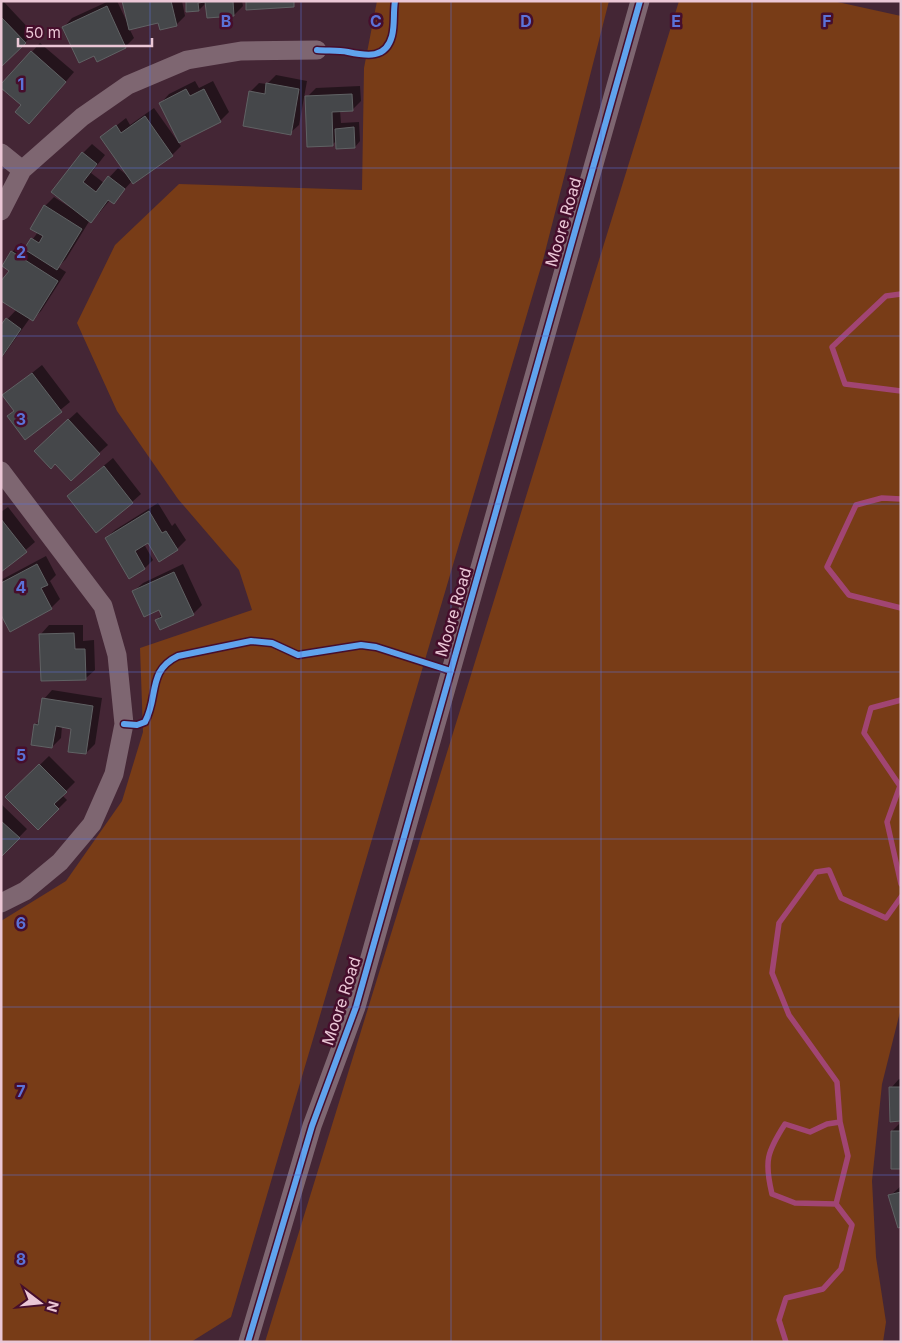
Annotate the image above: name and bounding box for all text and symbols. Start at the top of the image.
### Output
text: B [221,11,231,31]
text: C [370,11,382,31]
text: D [520,11,532,31]
text: E [671,11,681,31]
text: F [822,11,832,31]
scale bar [18,15,151,47]
text: 50 m [25,23,61,42]
text: 1 [18,74,24,94]
street label: Moore Road [541,175,585,269]
text: 2 [16,242,26,262]
text: 3 [16,409,26,429]
street label: Moore Road [431,565,475,659]
text: 4 [16,577,27,597]
text: 5 [16,745,26,765]
text: 6 [16,913,26,933]
street label: Moore Road [317,954,365,1048]
text: 7 [16,1081,26,1101]
text: 8 [16,1249,26,1269]
north arrow [15,1278,65,1328]
text: N [43,1299,63,1314]

